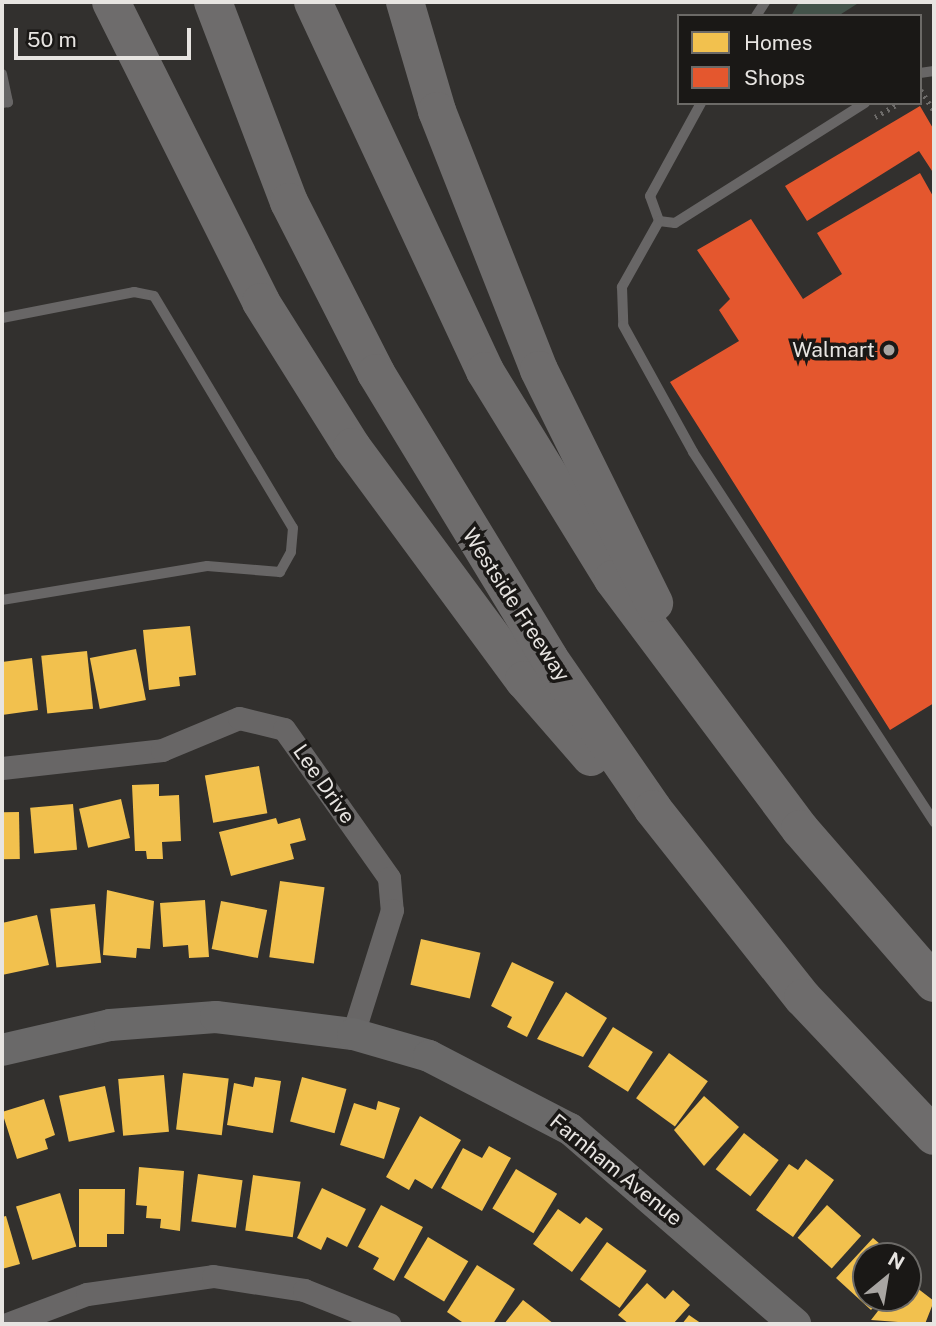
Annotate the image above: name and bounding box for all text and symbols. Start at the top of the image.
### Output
scale bar [18,14,194,58]
legend [677,14,922,105]
text: 50 m [27,27,77,52]
text: Homes [744,30,812,55]
text: Shops [744,65,805,90]
place label: Walmart [792,337,875,363]
marker: Walmart [881,342,897,358]
street label: Westside Freeway [457,524,575,686]
street label: Lee Drive [288,740,360,828]
street label: Farnham Avenue [545,1109,687,1231]
north arrow [852,1242,922,1312]
text: N [885,1247,908,1274]

